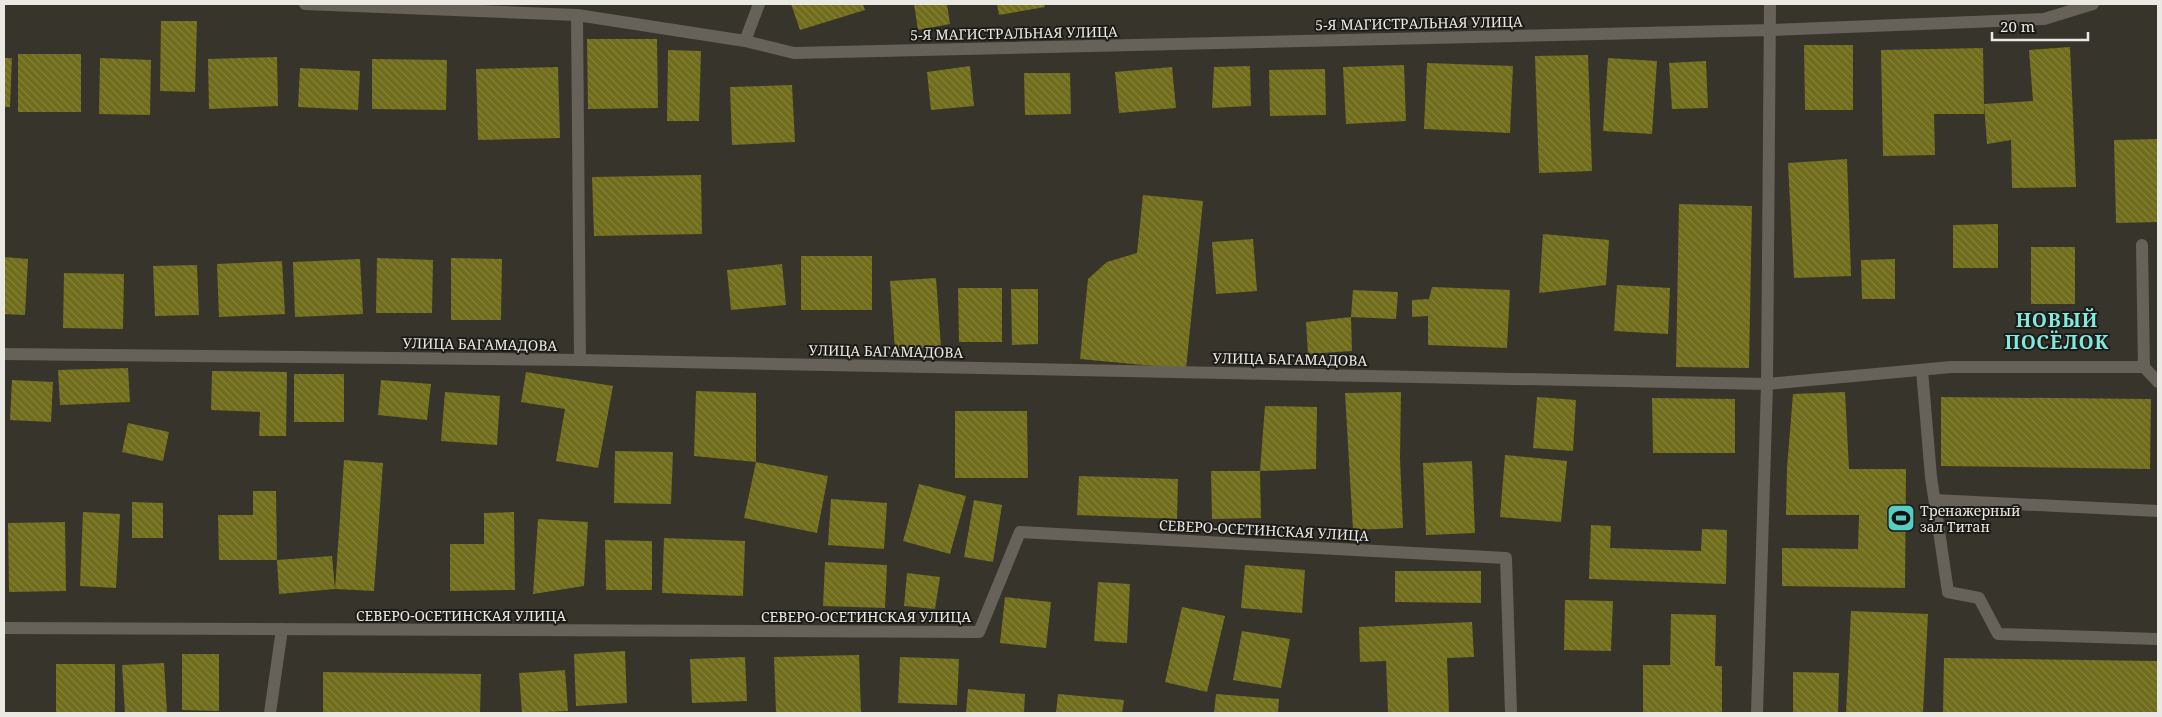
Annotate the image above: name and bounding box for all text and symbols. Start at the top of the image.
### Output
scale bar [1992,10,2088,42]
street label: 5-Я МАГИСТРАЛЬНАЯ УЛИЦА [1315,12,1523,34]
text: 20 m [2000,16,2035,36]
street label: 5-Я МАГИСТРАЛЬНАЯ УЛИЦА [910,22,1118,44]
district label: НОВЫЙ ПОСЁЛОК [2005,307,2109,355]
street label: УЛИЦА БАГАМАДОВА [403,333,558,355]
street label: УЛИЦА БАГАМАДОВА [809,340,964,362]
street label: УЛИЦА БАГАМАДОВА [1213,348,1368,370]
place label: Тренажерный зал Титан [1920,501,2020,536]
sports icon: Тренажерный зал Титан [1886,503,1916,533]
street label: СЕВЕРО-ОСЕТИНСКАЯ УЛИЦА [1159,515,1370,545]
street label: СЕВЕРО-ОСЕТИНСКАЯ УЛИЦА [356,606,566,625]
street label: СЕВЕРО-ОСЕТИНСКАЯ УЛИЦА [761,607,971,626]

